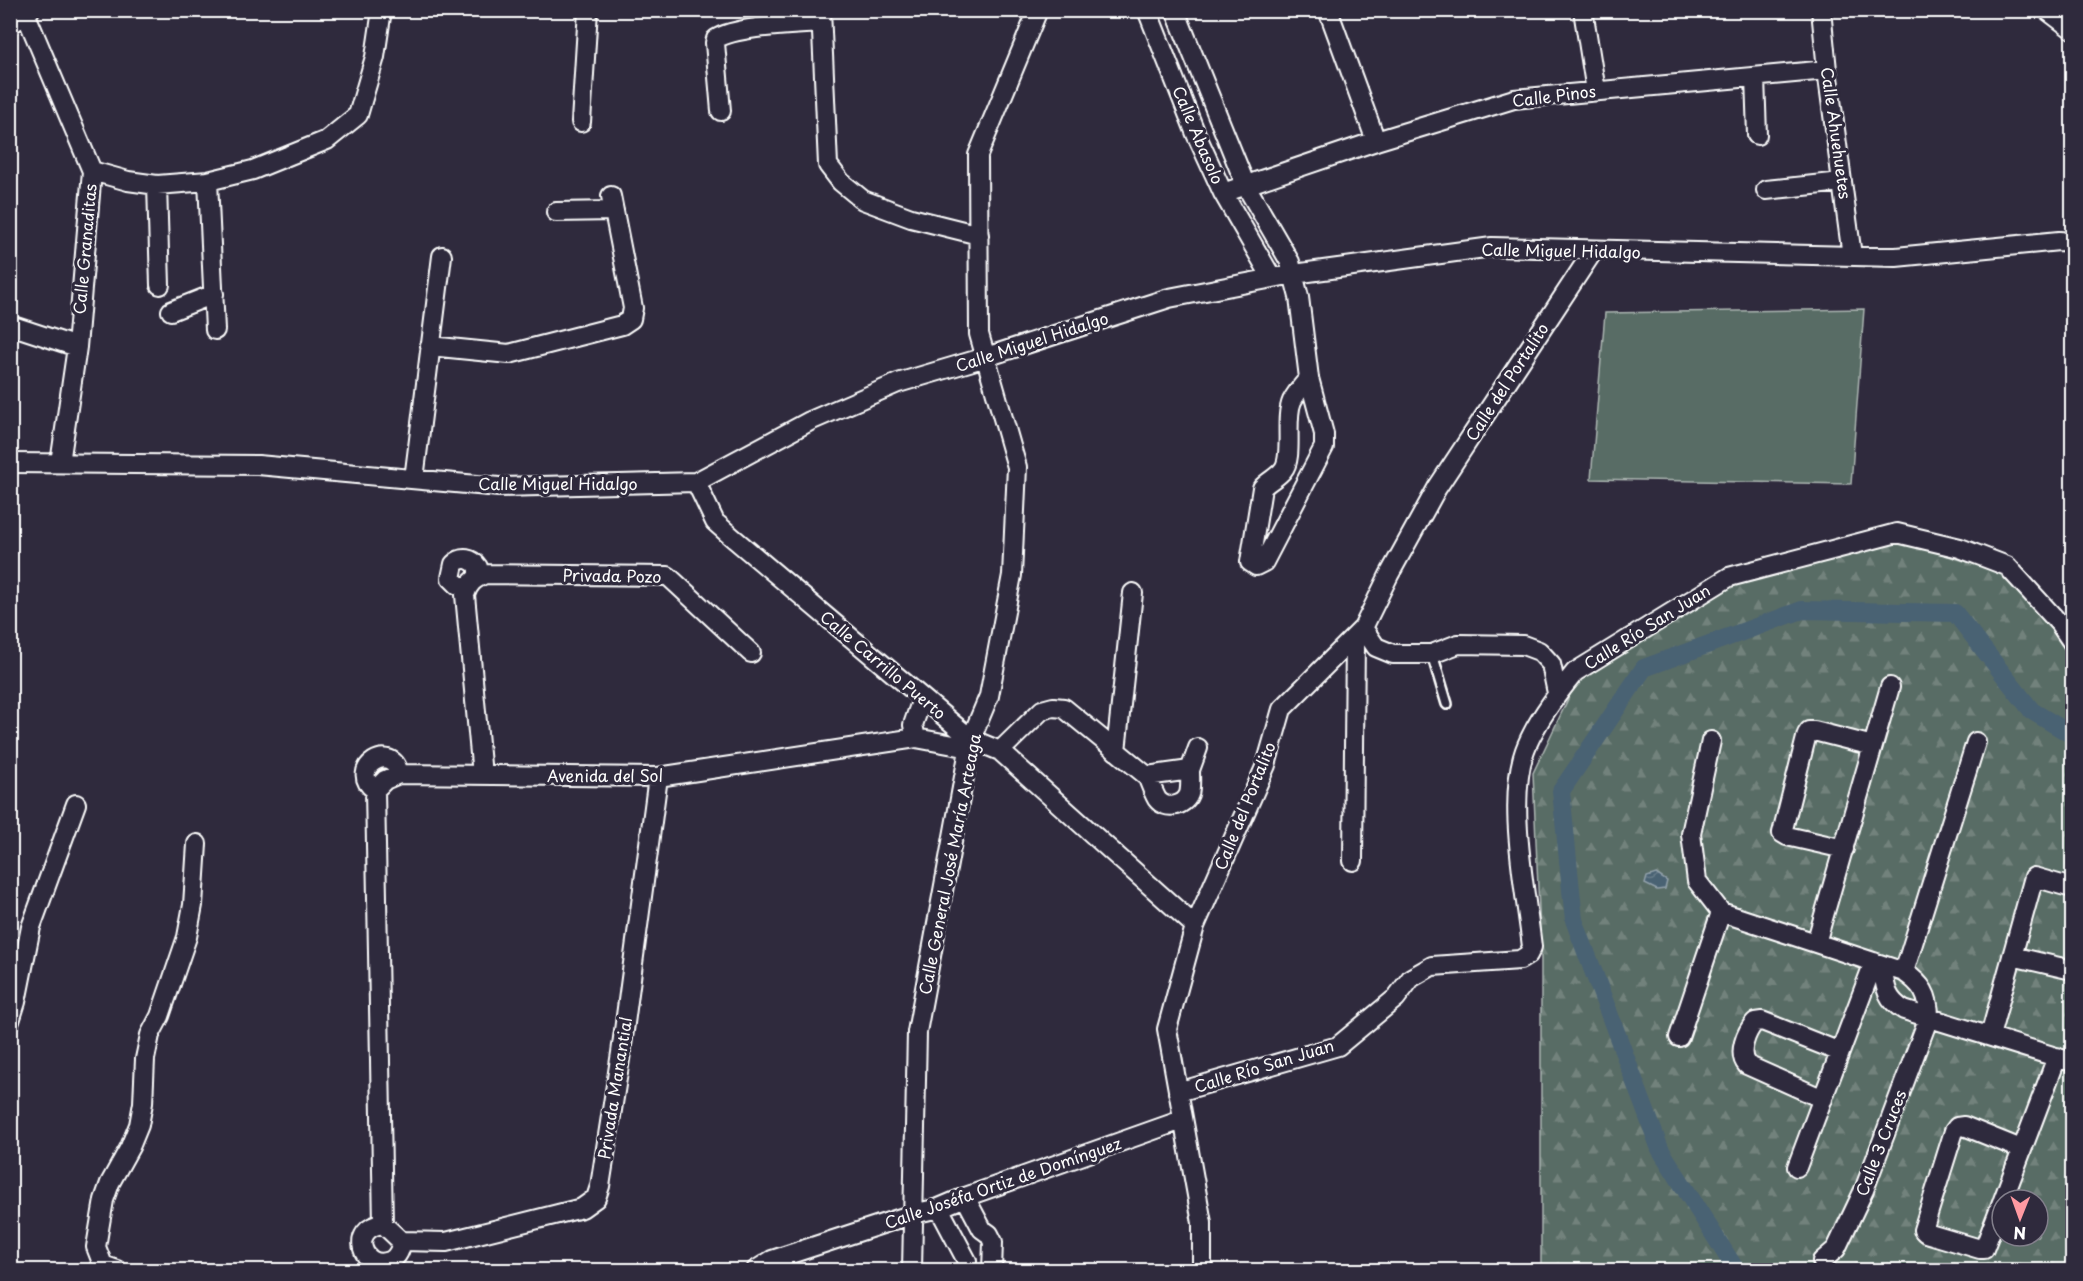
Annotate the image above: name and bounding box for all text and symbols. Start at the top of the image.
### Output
street label: Calle Ahuehuetes [1816,65,1858,200]
street label: Calle Pinos [1511,78,1597,112]
street label: Calle Abasolo [1167,82,1230,187]
street label: Calle Granaditas [66,183,102,315]
street label: Calle Miguel Hidalgo [1481,237,1641,263]
street label: Calle Miguel Hidalgo [952,305,1111,377]
street label: Calle del Portalito [1459,318,1554,445]
street label: Calle Miguel Hidalgo [478,471,638,495]
street label: Privada Pozo [562,562,662,588]
street label: Calle Río San Juan [1579,578,1714,675]
street label: Calle Carrillo Puerto [815,604,952,724]
street label: Calle General José María Arteaga [912,731,986,996]
street label: Calle del Portalito [1207,738,1281,873]
street label: Avenida del Sol [547,763,663,787]
street label: Privada Manantial [591,1015,637,1161]
street label: Calle Río San Juan [1191,1032,1337,1098]
street label: Calle 3 Cruces [1849,1086,1911,1199]
street label: Calle Joséfa Ortiz de Domínguez [881,1130,1125,1234]
north arrow [1990,1188,2050,1248]
text: N [2013,1222,2026,1246]

